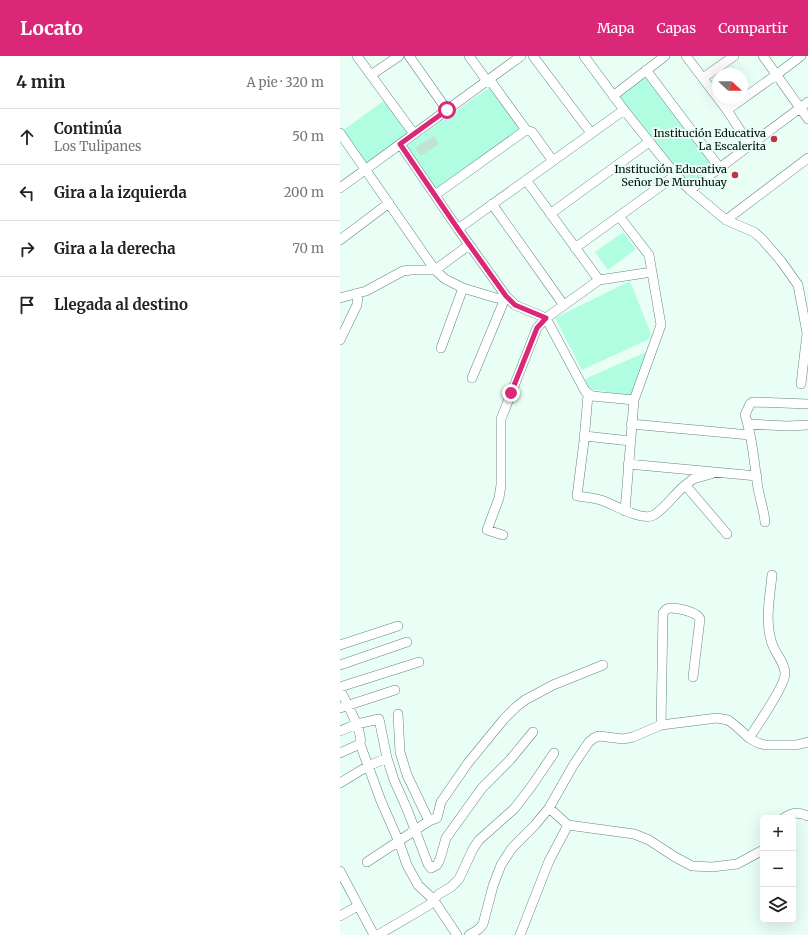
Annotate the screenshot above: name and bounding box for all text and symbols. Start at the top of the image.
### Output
text: Locato [20,16,83,40]
text: Mapa [597,19,634,37]
text: Capas [656,19,696,37]
text: Compartir [718,19,788,37]
north arrow [712,68,748,104]
text: 4 min [16,71,65,93]
text: A pie · 320 m [246,74,324,91]
route start [438,101,456,119]
text: Continúa [54,119,122,138]
icon: ahead [16,126,38,148]
place label: Institución Educativa La Escalerita [653,126,766,153]
text: 50 m [292,128,324,145]
marker: Institución Educativa La Escalerita [769,134,779,144]
text: Los Tulipanes [54,138,141,155]
place label: Institución Educativa Señor De Muruhuay [614,162,728,189]
marker: Institución Educativa Señor De Muruhuay [730,170,740,180]
icon: left [16,182,38,204]
text: Gira a la izquierda [54,183,187,202]
text: 200 m [284,184,324,201]
icon: right [16,238,38,260]
text: Gira a la derecha [54,239,176,258]
text: 70 m [293,240,324,257]
icon: arrive [16,294,38,316]
text: Llegada al destino [54,295,188,314]
route end [502,384,520,402]
map controls [760,815,796,923]
button: + [760,815,796,851]
button: − [760,851,796,887]
button: layers [760,887,796,923]

